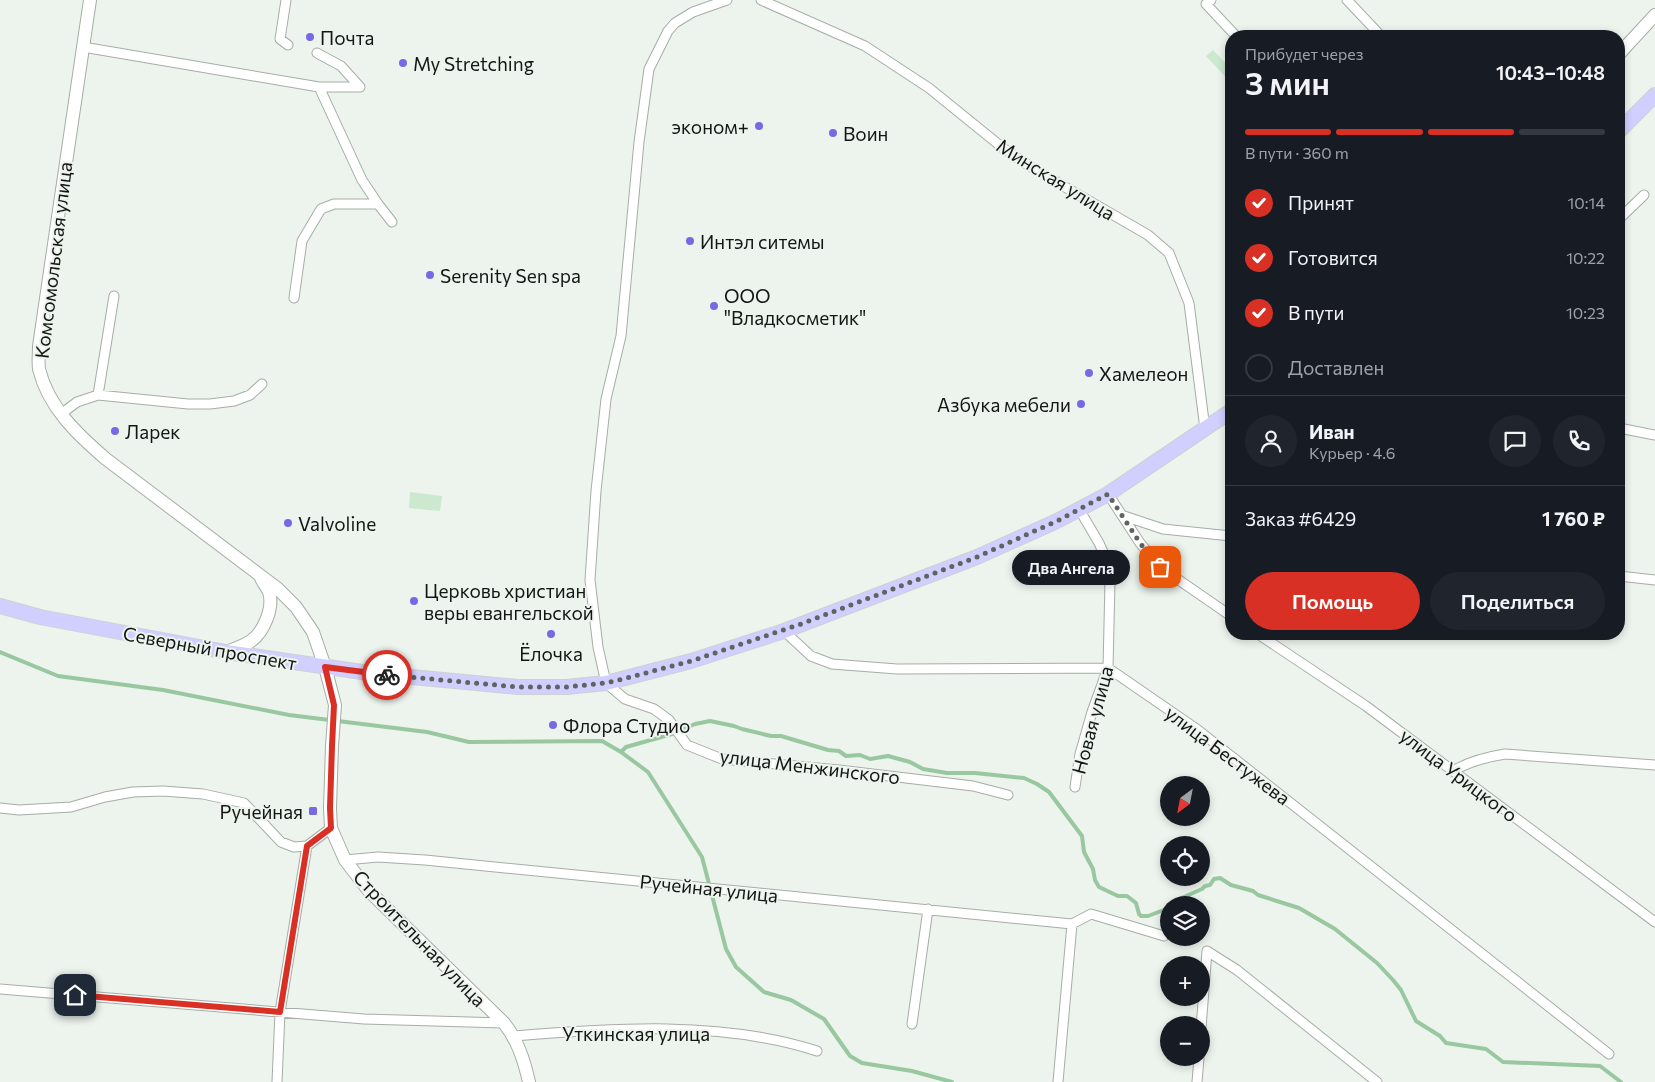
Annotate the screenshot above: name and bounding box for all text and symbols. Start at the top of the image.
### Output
place label: Почта [320,26,374,49]
marker: Почта [304,31,316,43]
text: Прибудет через [1245,44,1364,63]
place label: My Stretching [413,52,534,75]
marker: My Stretching [397,57,409,69]
text: 10:43–10:48 [1496,61,1605,84]
text: 3 мин [1245,62,1330,102]
place label: эконом+ [672,115,749,138]
marker: эконом+ [753,120,765,132]
place label: Воин [843,122,888,145]
marker: Воин [827,127,839,139]
street label: Минская улица [993,133,1119,225]
text: В пути · 360 m [1245,143,1349,162]
street label: Комсомольская улица [30,160,76,360]
icon: check [1245,189,1273,217]
text: Принят [1288,191,1354,214]
text: 10:14 [1568,193,1605,212]
place label: Интэл ситемы [700,230,825,253]
marker: Интэл ситемы [684,235,696,247]
icon: check [1245,244,1273,272]
text: Готовится [1288,246,1378,269]
text: 10:22 [1566,248,1605,267]
place label: Serenity Sen spa [440,264,581,287]
marker: Serenity Sen spa [424,269,436,281]
place label: ООО "Владкосметик" [724,284,866,329]
icon: check [1245,299,1273,327]
marker: ООО "Владкосметик" [708,300,720,312]
text: В пути [1288,301,1344,324]
text: 10:23 [1566,303,1605,322]
text: Доставлен [1288,356,1384,379]
place label: Хамелеон [1099,362,1188,385]
marker: Хамелеон [1083,367,1095,379]
place label: Азбука мебели [937,393,1071,416]
marker: Азбука мебели [1075,398,1087,410]
button: person [1245,415,1297,467]
button: chat [1489,415,1541,467]
button: phone [1553,415,1605,467]
place label: Ларек [125,420,180,443]
text: Иван [1309,420,1355,443]
marker: Ларек [109,425,121,437]
text: Курьер · 4.6 [1309,443,1395,462]
text: Заказ #6429 [1245,507,1356,530]
text: 1 760 ₽ [1542,507,1605,530]
place label: Valvoline [298,512,376,535]
marker: Valvoline [282,517,294,529]
pin [1139,546,1181,588]
callout: Два Ангела [1012,550,1130,584]
icon: bag [1146,553,1174,581]
text: Два Ангела [1028,558,1114,577]
button: Помощь [1245,572,1420,630]
button: Поделиться [1430,572,1605,630]
place label: Церковь христиан веры евангельской [424,579,594,624]
marker: Церковь христиан веры евангельской [408,595,420,607]
street label: Северный проспект [121,621,299,675]
marker: Ёлочка [545,628,557,640]
place label: Ёлочка [519,642,583,665]
courier [362,650,412,700]
icon: bike [373,661,401,689]
street label: Новая улица [1067,663,1117,777]
street label: улица Бестужева [1161,701,1295,809]
place label: Флора Студио [563,714,690,737]
marker: Флора Студио [547,719,559,731]
street label: улица Урицкого [1396,723,1522,827]
street label: улица Менжинского [719,744,901,788]
north arrow [1160,776,1210,826]
map controls [1160,776,1210,1066]
place label: Ручейная [220,800,303,823]
marker: Ручейная [307,805,319,817]
button: locate [1160,836,1210,886]
street label: Строительная улица [349,865,491,1011]
street label: Ручейная улица [639,869,779,907]
button: layers [1160,896,1210,946]
button: + [1160,956,1210,1006]
pin [54,974,96,1016]
icon: home [61,981,89,1009]
button: − [1160,1016,1210,1066]
street label: Уткинская улица [562,1022,710,1045]

